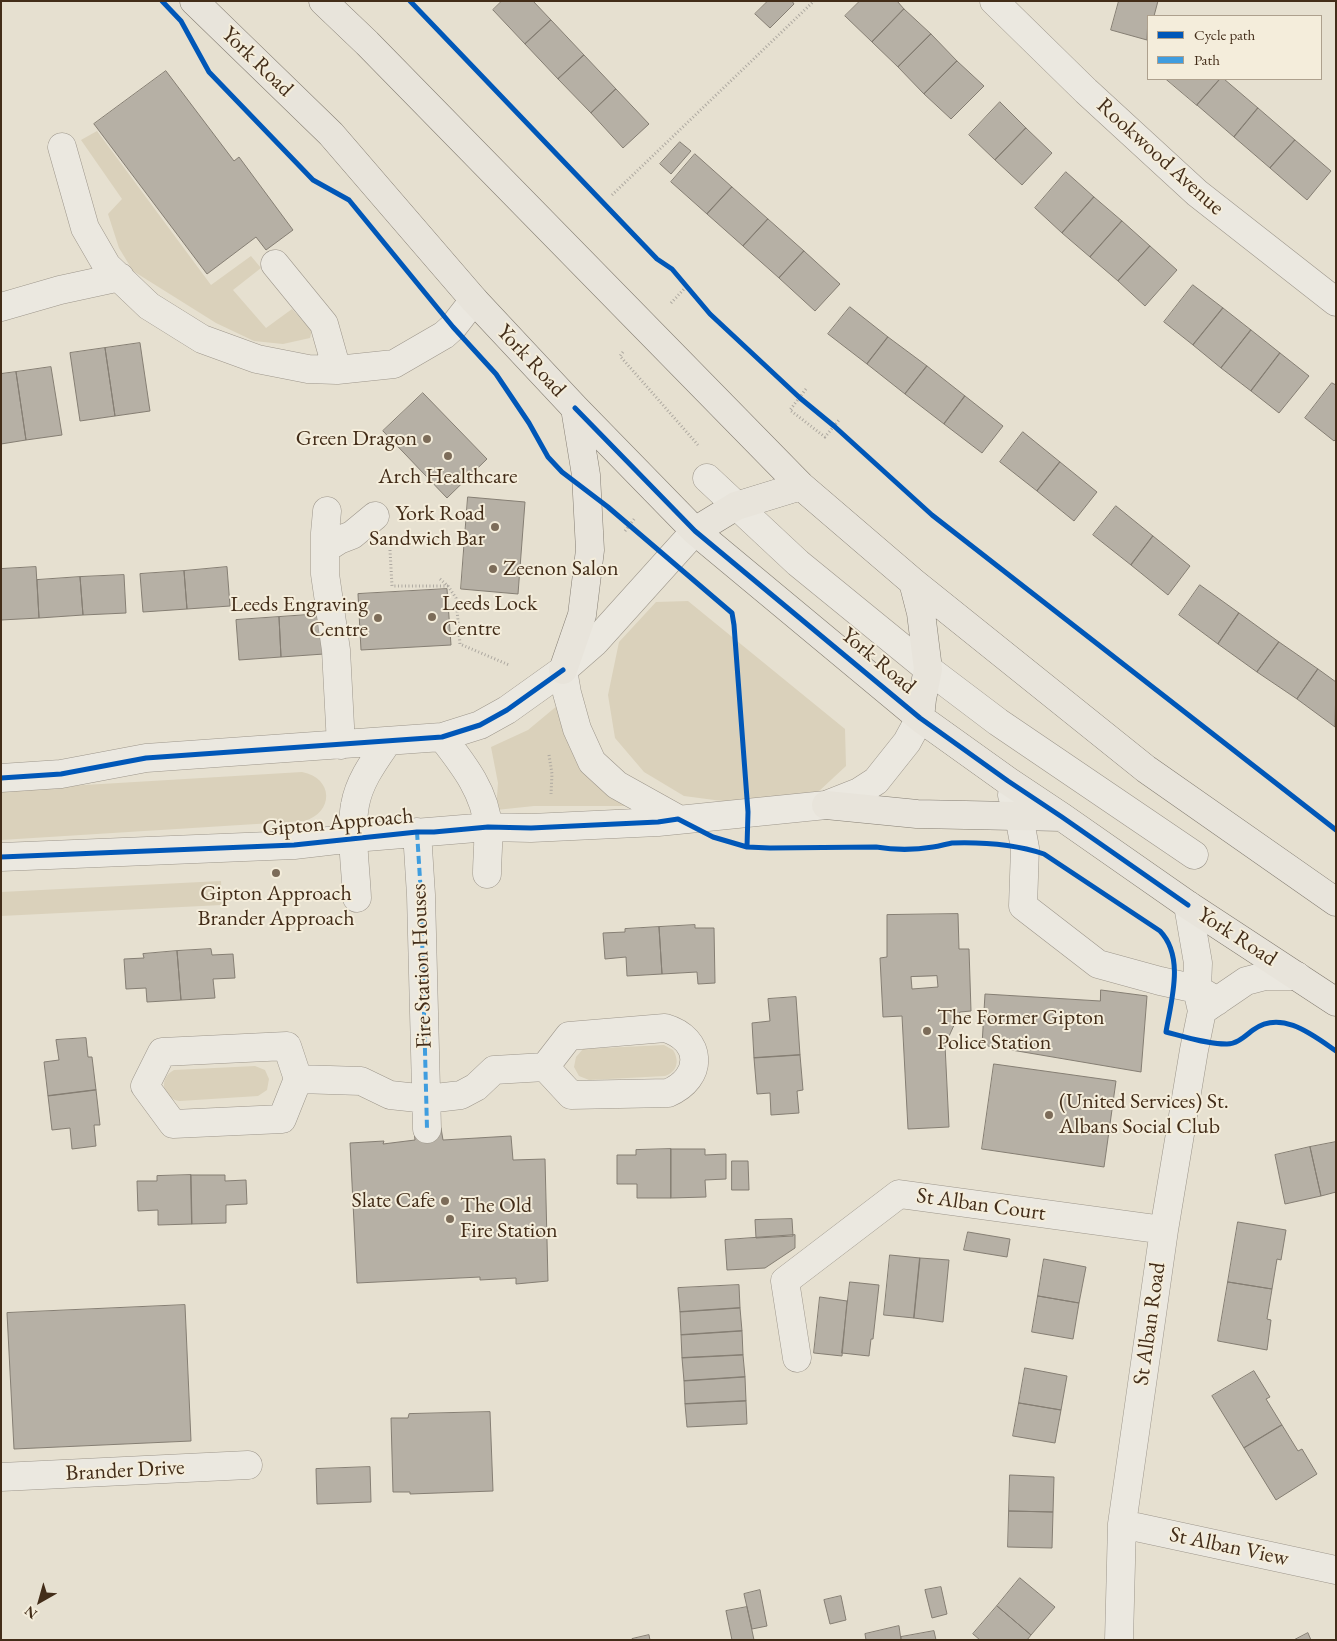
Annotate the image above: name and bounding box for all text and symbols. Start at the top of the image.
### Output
legend [1147,15,1322,80]
street label: York Road [216,21,298,103]
text: Cycle path [1194,25,1255,44]
text: Path [1194,50,1220,69]
street label: Rookwood Avenue [1091,93,1229,221]
street label: York Road [491,319,571,403]
place label: Green Dragon [296,426,417,452]
marker: Green Dragon [421,433,433,445]
marker: Arch Healthcare [442,450,454,462]
place label: Arch Healthcare [378,464,518,490]
place label: York Road Sandwich Bar [369,501,485,552]
marker: York Road Sandwich Bar [489,521,501,533]
place label: Zeenon Salon [503,556,619,582]
marker: Zeenon Salon [487,563,499,575]
place label: Leeds Lock Centre [442,591,537,642]
place label: Leeds Engraving Centre [230,592,368,644]
marker: Leeds Lock Centre [426,611,438,623]
marker: Leeds Engraving Centre [372,612,384,624]
street label: York Road [835,622,921,700]
street label: Gipton Approach [261,803,415,843]
marker: Gipton Approach Brander Approach [270,867,282,879]
place label: Gipton Approach Brander Approach [197,881,355,932]
street label: Fire Station Houses [406,883,438,1049]
street label: York Road [1192,902,1282,972]
place label: The Former Gipton Police Station [937,1005,1105,1056]
marker: The Former Gipton Police Station [921,1025,933,1037]
place label: (United Services) St. Albans Social Club [1059,1089,1229,1140]
marker: (United Services) St. Albans Social Club [1043,1109,1055,1121]
street label: St Alban Court [915,1183,1047,1227]
place label: Slate Cafe [351,1188,435,1214]
place label: The Old Fire Station [460,1193,558,1244]
marker: Slate Cafe [439,1195,451,1207]
marker: The Old Fire Station [444,1213,456,1225]
street label: St Alban Road [1128,1261,1172,1387]
street label: Brander Drive [65,1455,185,1487]
street label: St Alban View [1167,1521,1291,1573]
north arrow [15,1576,65,1626]
text: N [21,1602,41,1623]

